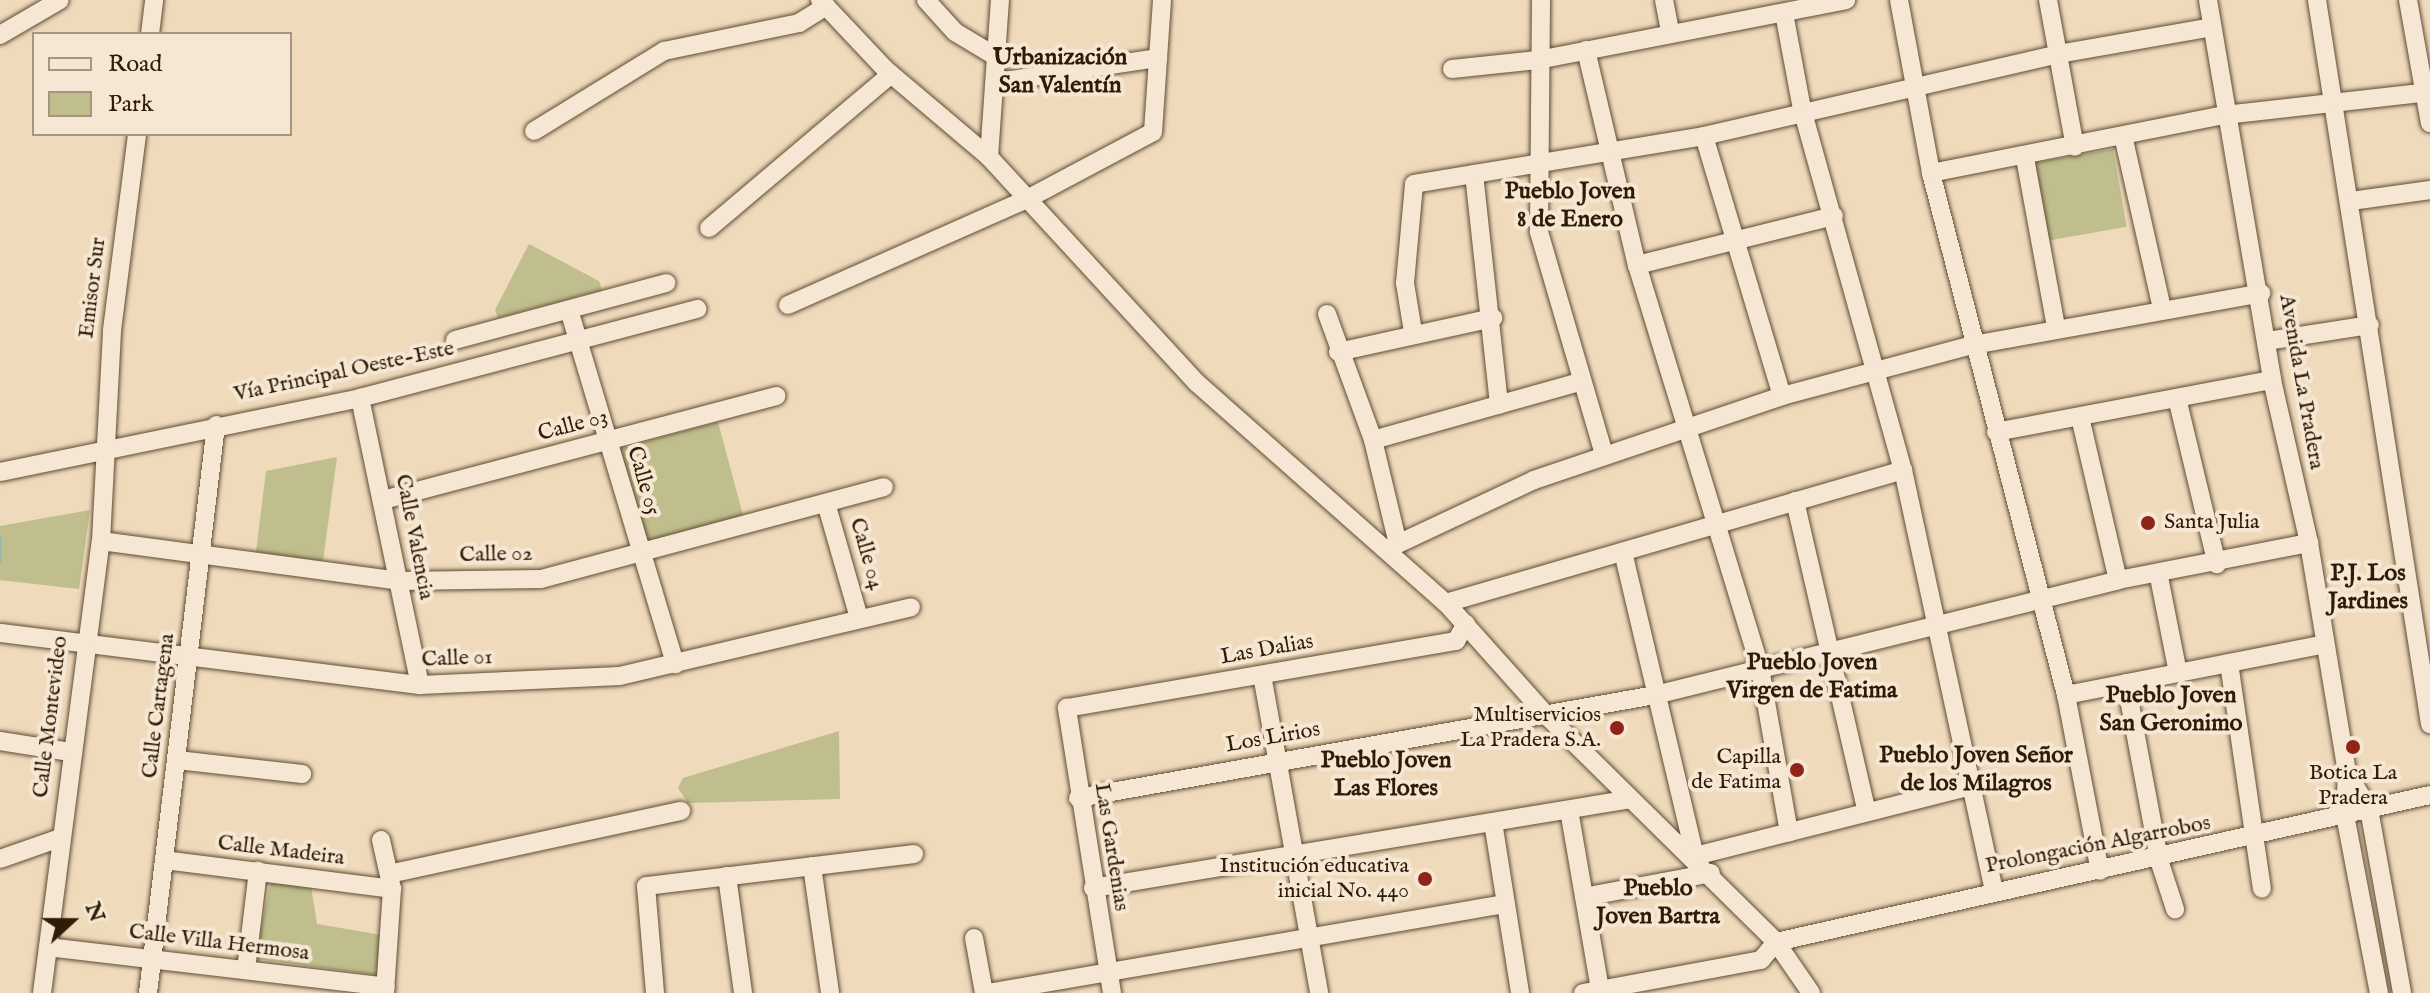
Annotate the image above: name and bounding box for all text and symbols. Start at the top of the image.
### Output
legend [32,32,292,136]
district label: Urbanización San Valentín [993,44,1127,100]
text: Road [108,49,162,80]
text: Park [108,89,154,120]
district label: Pueblo Joven 8 de Enero [1505,178,1635,234]
street label: Emisor Sur [74,236,112,340]
street label: Avenida La Pradera [2273,292,2329,472]
street label: Vía Principal Oeste-Este [231,336,457,408]
street label: Calle 03 [535,404,611,448]
street label: Calle 05 [621,443,665,519]
street label: Calle Valencia [389,472,439,602]
place label: Santa Julia [2164,510,2260,536]
marker: Santa Julia [2139,514,2157,532]
street label: Calle 04 [843,515,889,593]
street label: Calle 02 [459,541,533,569]
district label: P.J. Los Jardines [2328,560,2408,616]
street label: Las Dalias [1218,629,1316,671]
street label: Calle Cartagena [137,632,181,780]
street label: Calle Montevideo [28,635,74,799]
street label: Calle 01 [421,645,493,673]
district label: Pueblo Joven Virgen de Fatima [1727,649,1897,705]
district label: Pueblo Joven San Geronimo [2099,682,2243,738]
place label: Multiservicios La Pradera S.A. [1460,702,1601,754]
street label: Los Lirios [1224,717,1322,759]
marker: Multiservicios La Pradera S.A. [1608,719,1626,737]
marker: Botica La Pradera [2344,738,2362,756]
district label: Pueblo Joven Señor de los Milagros [1879,742,2073,798]
place label: Capilla de Fatima [1691,744,1781,796]
district label: Pueblo Joven Las Flores [1321,747,1451,803]
place label: Botica La Pradera [2309,760,2397,812]
marker: Capilla de Fatima [1788,761,1806,779]
street label: Las Gardenias [1088,781,1134,913]
street label: Prolongación Algarrobos [1983,810,2213,880]
street label: Calle Madeira [216,830,346,872]
place label: Institución educativa inicial No. 440 [1220,853,1409,904]
marker: Institución educativa inicial No. 440 [1416,870,1434,888]
district label: Pueblo Joven Bartra [1596,875,1720,931]
north arrow [32,881,112,961]
text: N [78,898,111,926]
street label: Calle Villa Hermosa [127,919,311,967]

